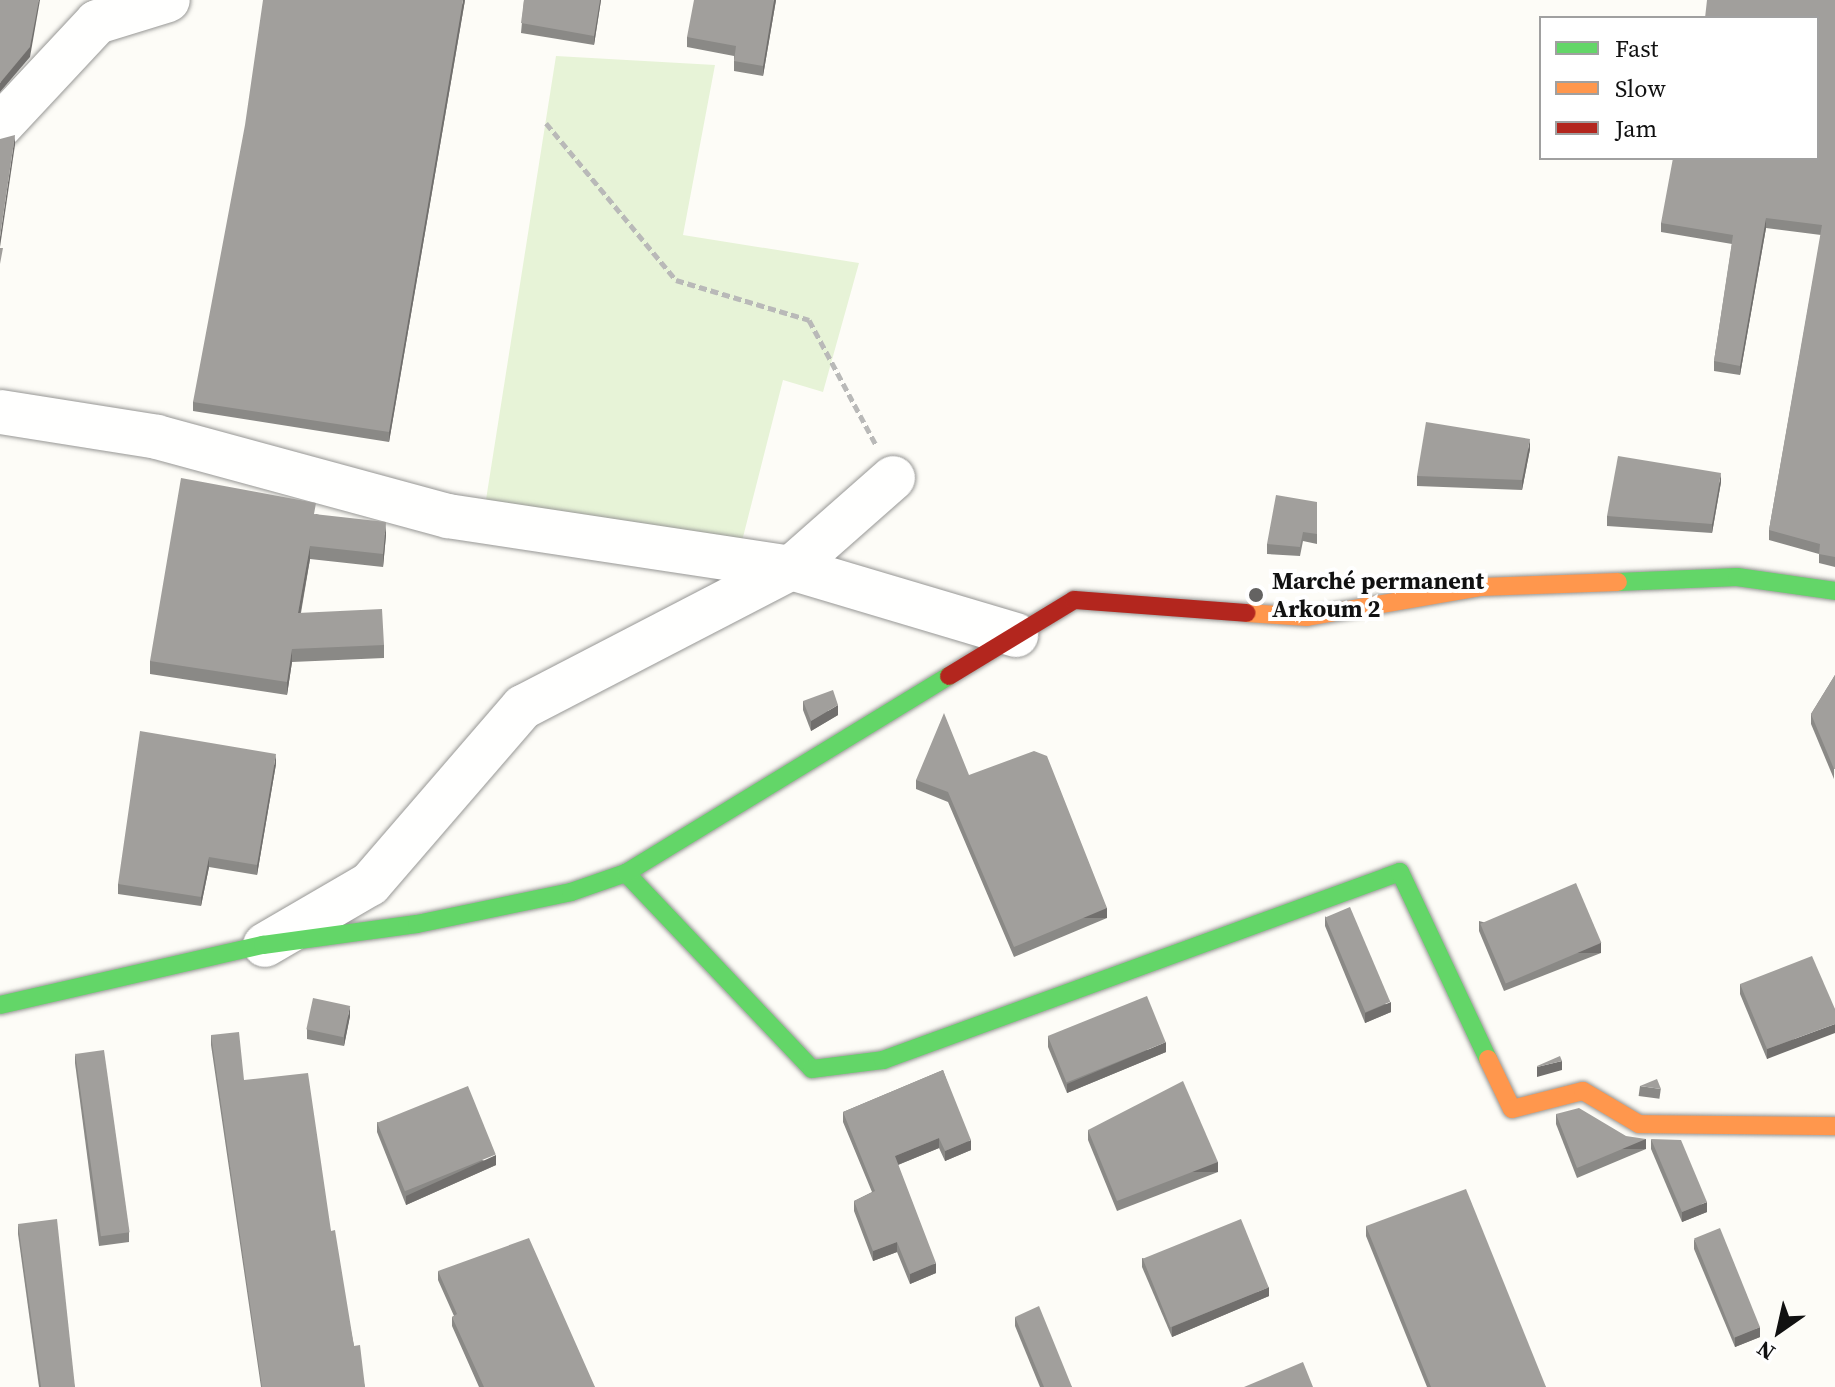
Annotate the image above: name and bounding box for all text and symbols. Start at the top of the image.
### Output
legend [1539,16,1819,160]
text: Fast [1615,32,1658,65]
text: Slow [1615,72,1666,105]
text: Jam [1615,112,1657,145]
place label: Marché permanent Arkoum 2 [1272,567,1484,623]
marker: Marché permanent Arkoum 2 [1247,586,1265,604]
north arrow [1739,1291,1819,1371]
text: N [1751,1334,1781,1368]

